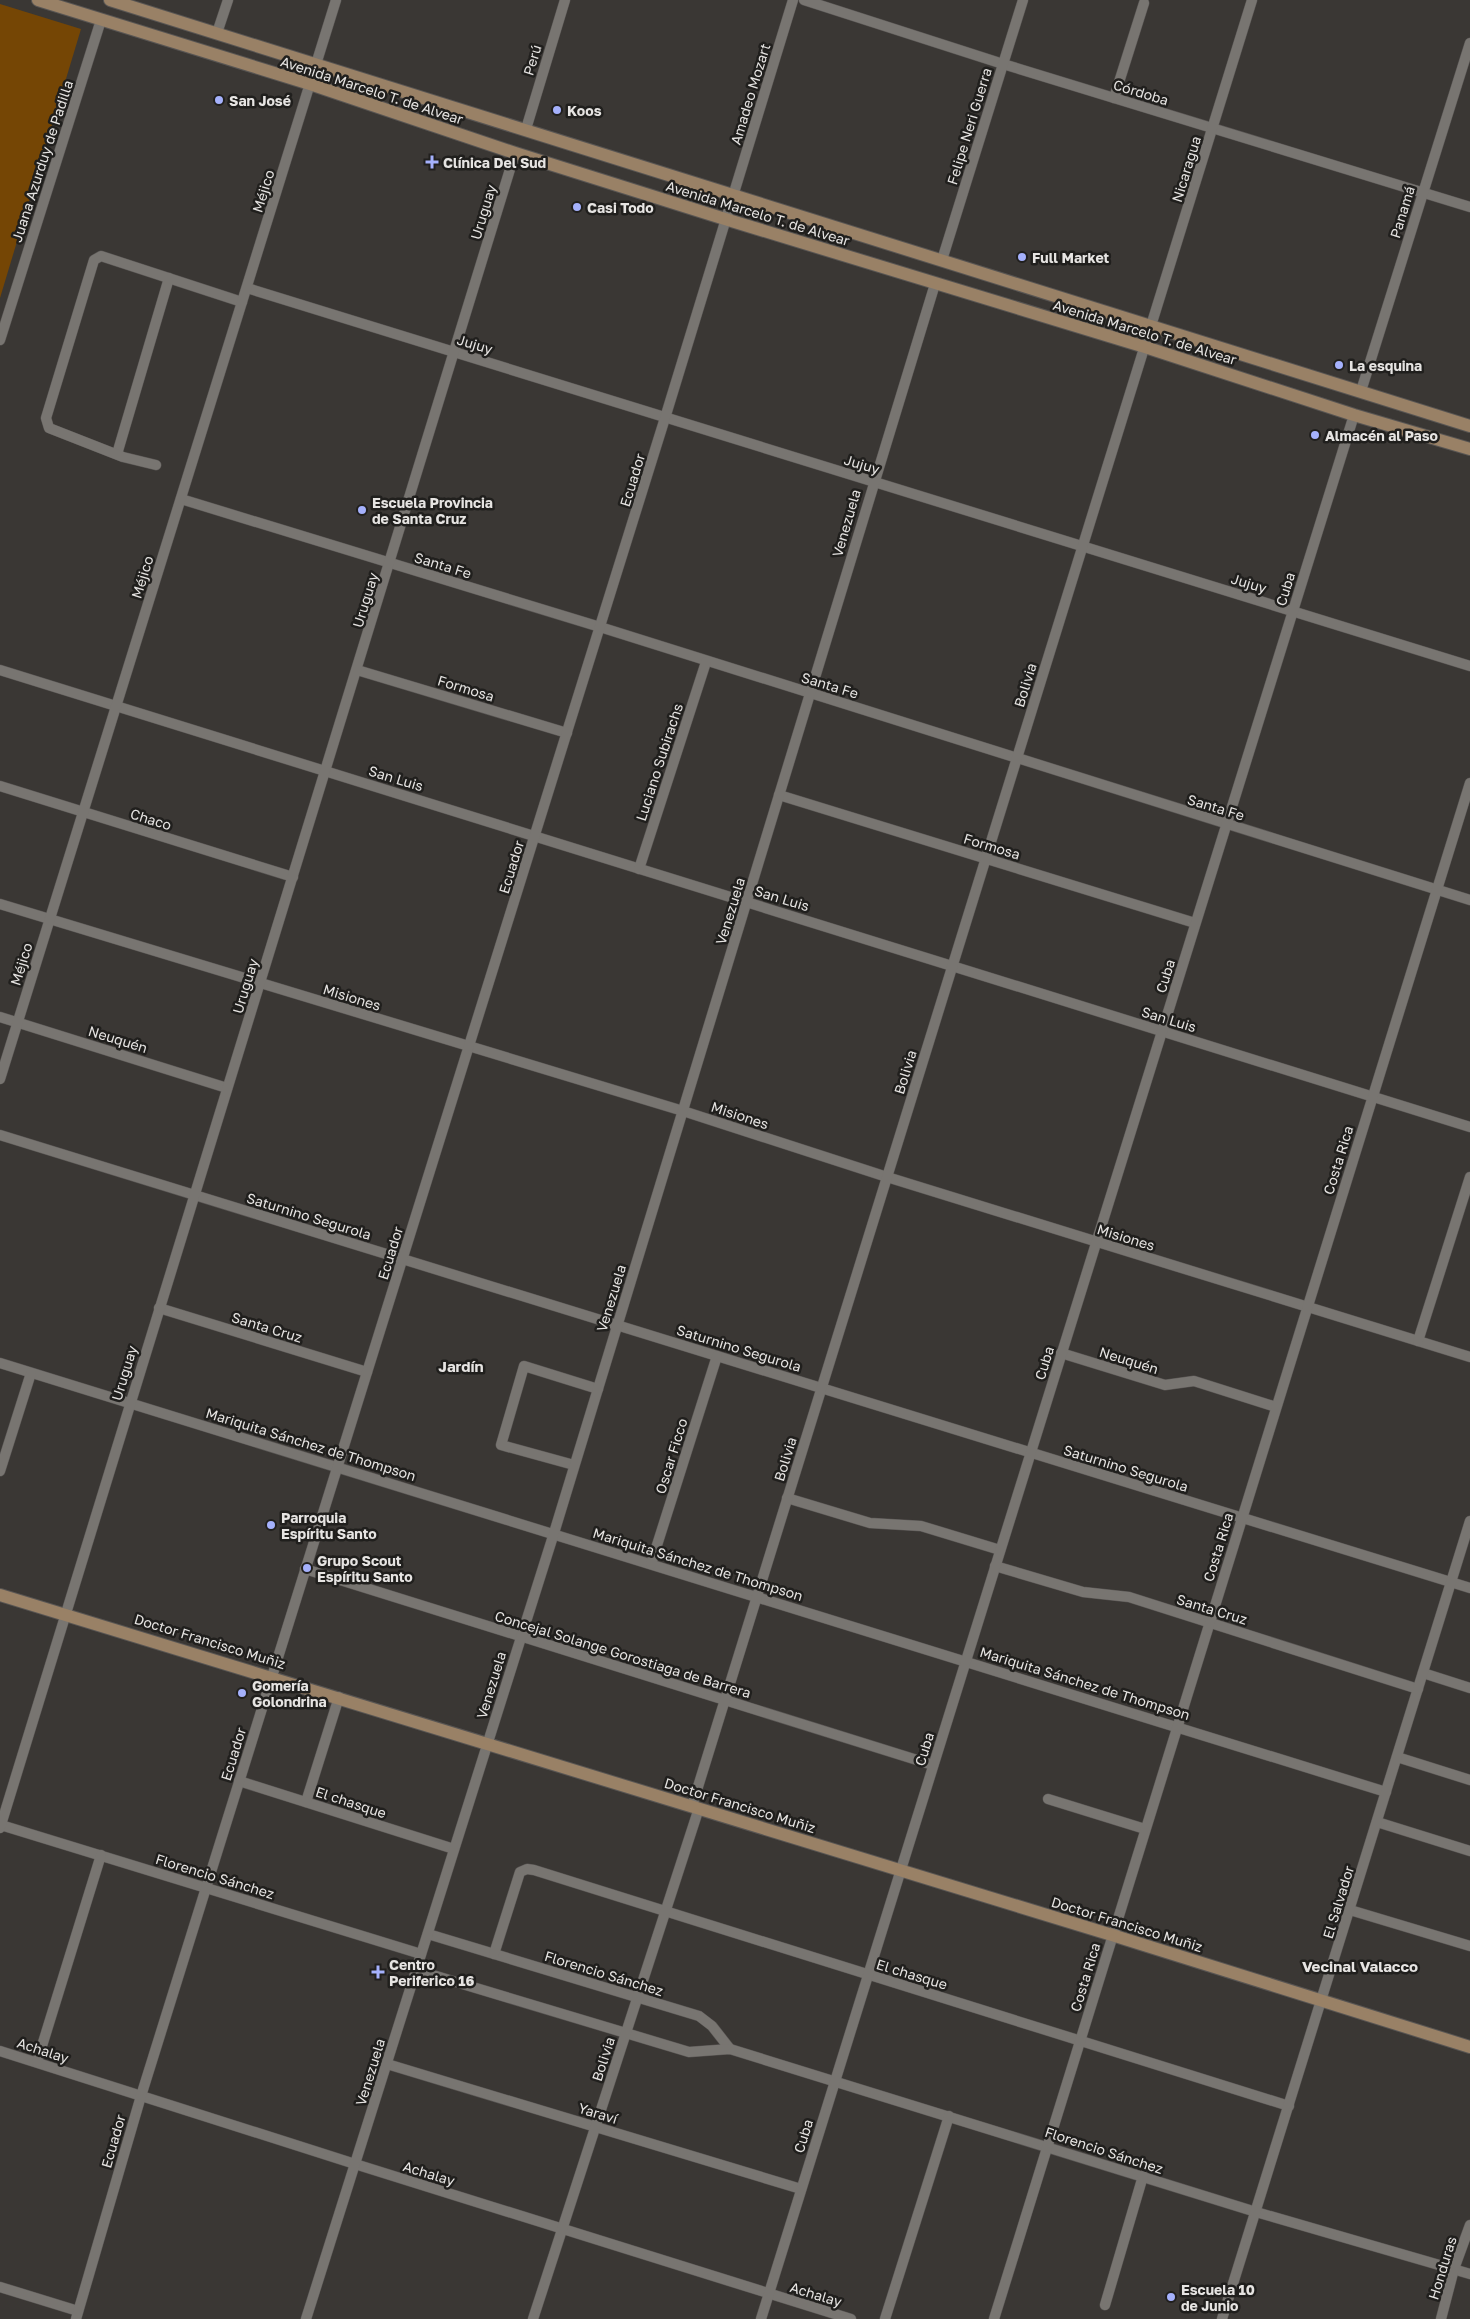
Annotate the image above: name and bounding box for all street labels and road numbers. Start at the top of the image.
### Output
street label: Amadeo Mozart [727,41,773,147]
street label: Perú [519,43,545,77]
street label: Avenida Marcelo T. de Alvear [278,52,466,128]
street label: Felipe Neri Guerra [943,65,995,187]
street label: Córdoba [1111,76,1171,108]
street label: Juana Azurduy de Padilla [8,78,76,244]
street label: Nicaragua [1168,134,1204,204]
street label: Méjico [248,168,278,214]
street label: Avenida Marcelo T. de Alvear [664,177,852,249]
street label: Uruguay [467,182,499,242]
street label: Panamá [1386,184,1418,240]
street label: Avenida Marcelo T. de Alvear [1051,296,1239,368]
street label: Jujuy [455,331,495,357]
street label: Ecuador [616,451,648,509]
street label: Jujuy [842,451,882,477]
street label: Venezuela [828,487,864,559]
street label: Santa Fe [412,548,474,582]
street label: Méjico [127,554,157,600]
street label: Uruguay [349,570,381,630]
street label: Jujuy [1229,570,1269,596]
street label: Cuba [1272,570,1298,608]
street label: Bolivia [1010,661,1040,709]
street label: Santa Fe [799,668,861,702]
street label: Formosa [436,671,496,705]
street label: Luciano Subirachs [632,701,686,823]
street label: San Luis [367,762,425,794]
street label: Santa Fe [1185,790,1247,824]
street label: Chaco [128,805,174,833]
street label: Formosa [962,829,1022,863]
street label: Ecuador [495,838,527,896]
street label: Venezuela [712,875,748,947]
street label: San Luis [753,882,811,914]
street label: Méjico [6,941,36,987]
street label: Uruguay [229,956,261,1016]
street label: Cuba [1152,957,1178,995]
street label: Misiones [321,980,383,1014]
street label: San Luis [1140,1003,1198,1035]
street label: Neuquén [86,1022,150,1056]
street label: Bolivia [890,1048,920,1096]
street label: Misiones [709,1098,771,1132]
street label: Costa Rica [1319,1123,1357,1197]
street label: Saturnino Segurola [245,1189,373,1243]
street label: Misiones [1095,1220,1157,1254]
street label: Ecuador [374,1224,406,1282]
street label: Venezuela [593,1262,629,1334]
street label: Santa Cruz [230,1308,304,1346]
street label: Saturnino Segurola [675,1321,803,1375]
street label: Uruguay [108,1343,140,1403]
street label: Neuquén [1097,1343,1161,1377]
street label: Cuba [1031,1344,1057,1382]
street label: Mariquita Sánchez de Thompson [204,1404,418,1484]
street label: Oscar Ficco [651,1416,691,1496]
street label: Bolivia [770,1435,800,1483]
street label: Saturnino Segurola [1062,1441,1190,1495]
street label: Costa Rica [1199,1510,1237,1584]
street label: Mariquita Sánchez de Thompson [591,1524,805,1604]
street label: Santa Cruz [1175,1590,1249,1628]
street label: Concejal Solange Gorostiaga de Barrera [493,1607,753,1701]
street label: Doctor Francisco Muñiz [132,1610,288,1672]
street label: Mariquita Sánchez de Thompson [978,1643,1192,1723]
street label: Venezuela [473,1649,509,1721]
street label: Ecuador [217,1725,249,1783]
street label: Cuba [911,1730,937,1768]
street label: Doctor Francisco Muñiz [662,1774,818,1836]
street label: El chasque [314,1783,388,1821]
street label: Florencio Sánchez [154,1850,276,1902]
street label: El Salvador [1319,1863,1357,1941]
street label: Doctor Francisco Muñiz [1049,1893,1205,1955]
street label: Costa Rica [1066,1940,1104,2014]
street label: Florencio Sánchez [543,1947,665,1999]
street label: El chasque [874,1955,950,1993]
street label: Achalay [15,2034,71,2066]
street label: Bolivia [588,2035,618,2083]
street label: Venezuela [352,2036,388,2108]
street label: Yaraví [576,2099,621,2127]
street label: Ecuador [97,2112,129,2170]
street label: Cuba [790,2117,816,2155]
street label: Florencio Sánchez [1043,2123,1165,2177]
street label: Achalay [401,2157,457,2189]
street label: Honduras [1424,2234,1460,2302]
street label: Achalay [788,2278,844,2310]

